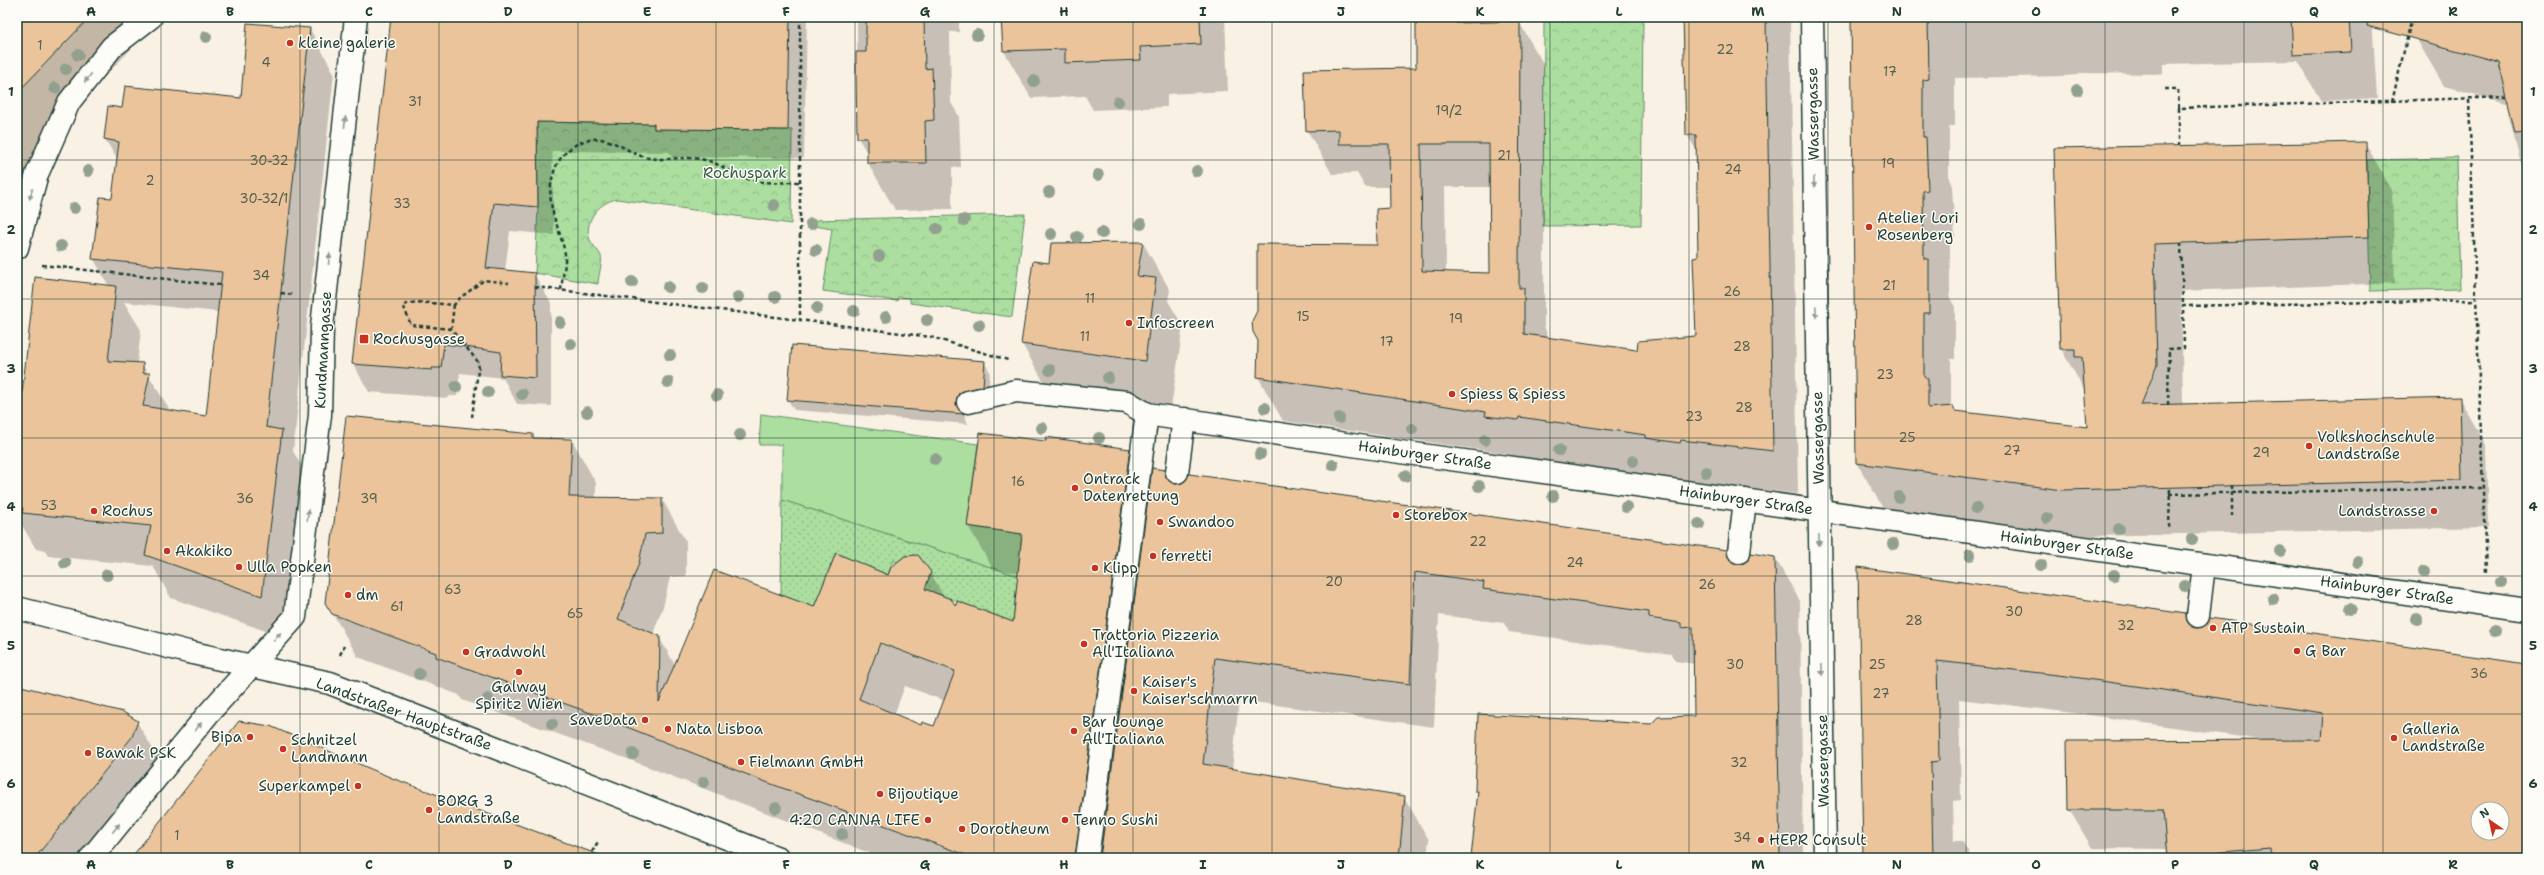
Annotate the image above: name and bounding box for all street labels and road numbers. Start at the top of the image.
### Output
street label: Wassergasse [1802,67,1824,161]
street label: Kundmanngasse [310,291,336,409]
street label: Wassergasse [1807,391,1829,485]
street label: Hainburger Straße [1357,436,1493,474]
street label: Hainburger Straße [1678,481,1814,519]
street label: Hainburger Straße [1999,526,2135,564]
street label: Hainburger Straße [2319,571,2455,609]
street label: Landstraßer Hauptstraße [313,673,495,755]
street label: Wassergasse [1812,714,1834,808]

